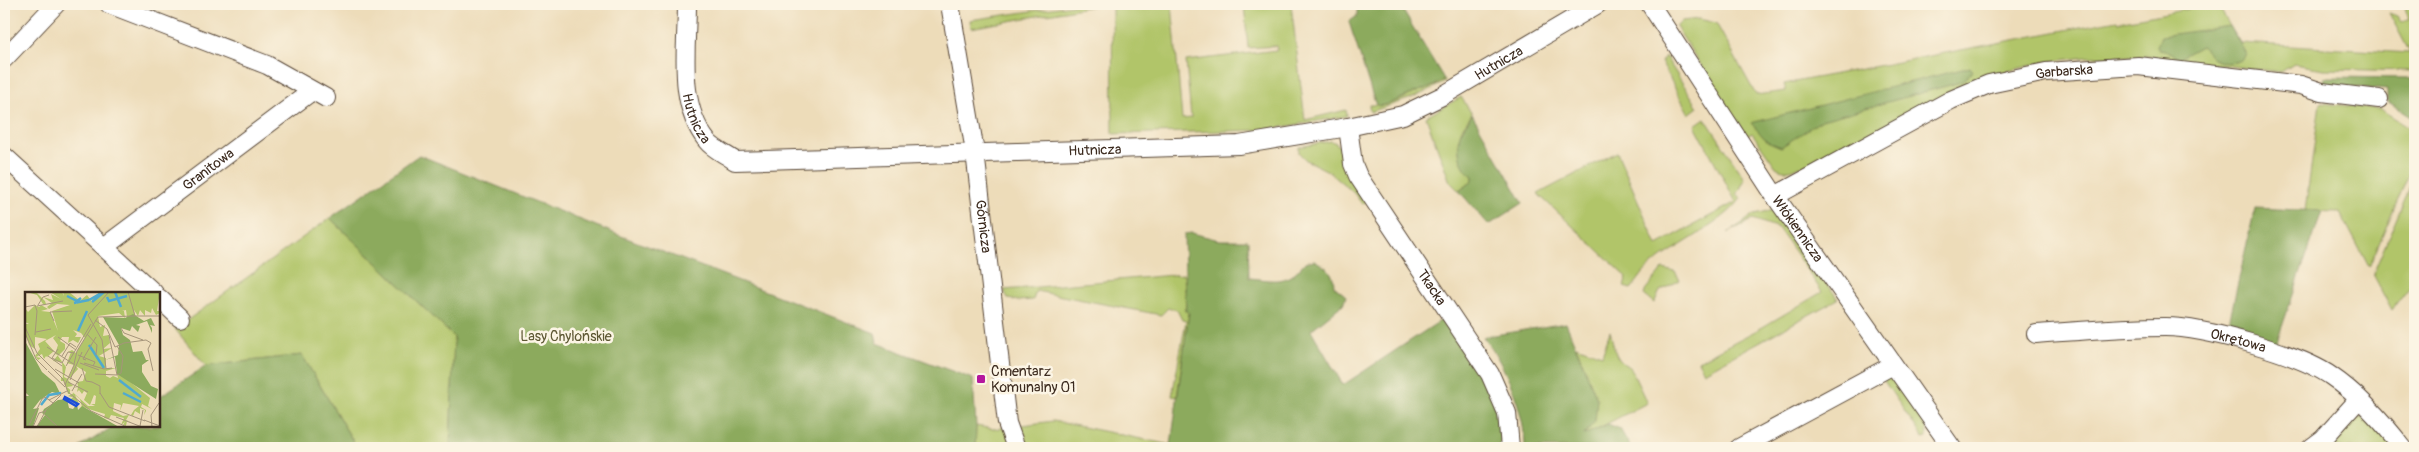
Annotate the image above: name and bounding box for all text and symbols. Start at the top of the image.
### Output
street label: Hutnicza [1472,42,1526,84]
street label: Garbarska [2034,61,2093,83]
street label: Hutnicza [679,92,714,147]
street label: Hutnicza [1068,141,1122,159]
street label: Granitowa [179,145,237,194]
street label: Włókiennicza [1768,192,1827,265]
street label: Górnicza [972,199,995,254]
street label: Tkacka [1414,266,1450,309]
inset map [25,292,160,427]
street label: Okrętowa [2209,325,2268,356]
park label: Lasy Chylońskie [520,328,612,345]
place label: Cmentarz Komunalny 01 [991,363,1075,396]
marker: Cmentarz Komunalny 01 [975,373,987,385]

